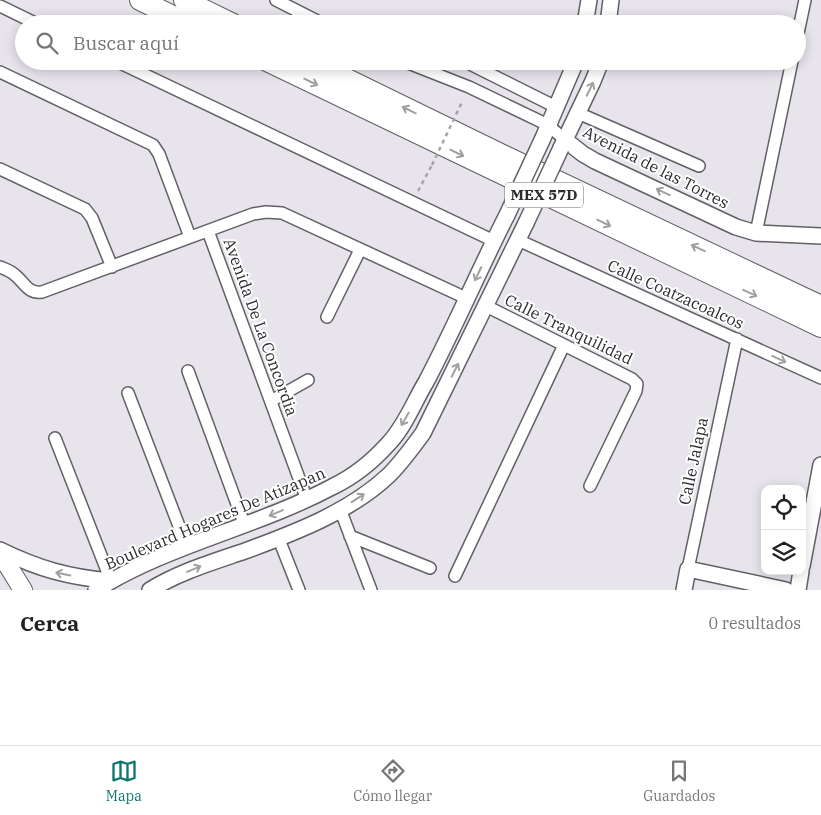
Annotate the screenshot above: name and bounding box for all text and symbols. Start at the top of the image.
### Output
search box [15,15,806,70]
icon: search [33,29,61,57]
text: Buscar aquí [73,31,179,55]
one-way arrow [303,78,318,88]
one-way arrow [586,82,595,97]
one-way arrow [402,105,417,115]
street label: Avenida de las Torres [580,121,732,213]
one-way arrow [449,149,464,158]
road number: MEX 57D [505,182,583,208]
one-way arrow [656,187,671,197]
one-way arrow [596,219,611,229]
street label: Avenida De La Concordia [220,235,303,419]
one-way arrow [691,243,706,252]
street label: Calle Coatzacoalcos [605,255,747,333]
one-way arrow [473,266,482,281]
street label: Calle Tranquilidad [502,289,636,369]
one-way arrow [742,289,757,299]
one-way arrow [771,354,786,364]
one-way arrow [451,363,460,378]
one-way arrow [400,412,410,427]
street label: Calle Jalapa [674,415,712,507]
street label: Boulevard Hogares De Atizapan [102,462,328,574]
map controls [761,485,806,575]
button: locate [761,485,806,530]
one-way arrow [351,492,365,502]
one-way arrow [269,508,284,518]
button: layers [761,530,806,575]
one-way arrow [186,564,201,574]
one-way arrow [55,569,71,579]
text: Cerca [20,609,79,637]
text: 0 resultados [709,613,801,633]
tab: Mapa [106,757,142,805]
tab: Cómo llegar [353,757,432,805]
tab: Guardados [643,757,715,805]

